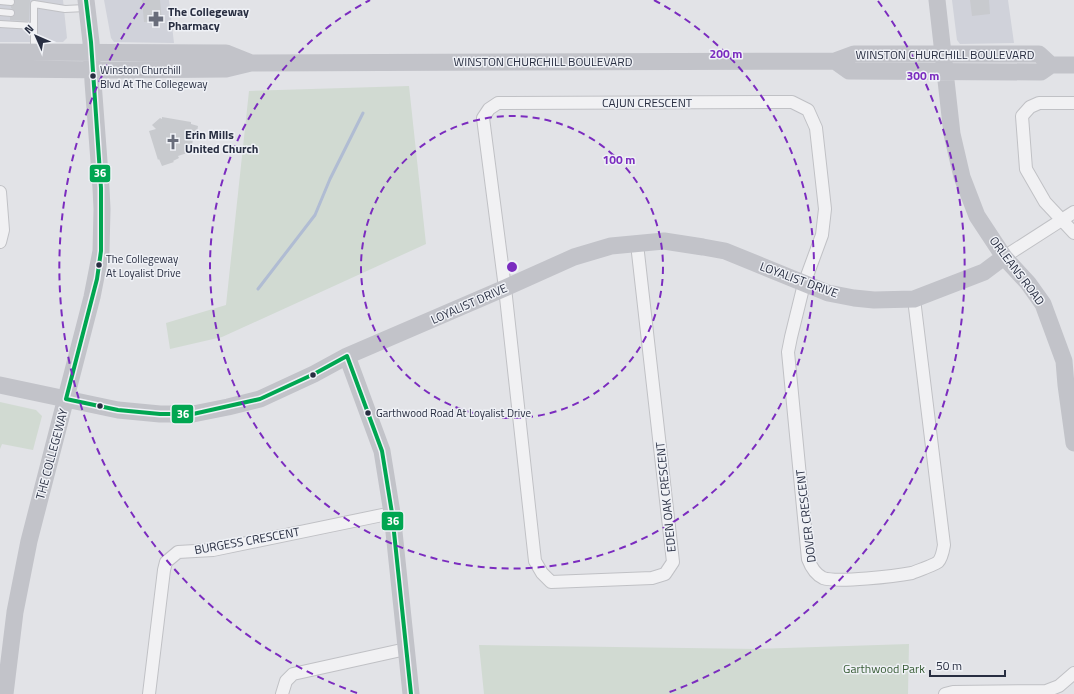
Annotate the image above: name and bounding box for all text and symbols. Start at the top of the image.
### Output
place label: The Collegeway Pharmacy [168,2,249,35]
pharmacy icon: The Collegeway Pharmacy [147,10,165,28]
north arrow [16,16,56,56]
text: N [21,21,37,37]
text: 200 m [710,44,742,63]
street label: WINSTON CHURCHILL BOULEVARD [856,45,1035,64]
street label: WINSTON CHURCHILL BOULEVARD [454,52,633,71]
place label: Winston Churchill Blvd At The Collegeway [100,62,208,92]
text: 300 m [907,66,939,85]
marker: Winston Churchill Blvd At The Collegeway [88,71,98,81]
street label: CAJUN CRESCENT [602,93,693,112]
place label: Erin Mills United Church [185,125,258,158]
church icon: Erin Mills United Church [164,133,182,151]
text: 100 m [603,150,635,169]
line badge: 36 [89,164,111,183]
text: 36 [94,165,106,181]
street label: ORLEANS ROAD [985,232,1050,309]
place label: The Collegeway At Loyalist Drive [106,251,181,281]
street label: LOYALIST DRIVE [757,257,841,303]
marker: The Collegeway At Loyalist Drive [94,260,104,270]
centre of rings [505,260,519,274]
street label: LOYALIST DRIVE [427,278,510,329]
unlabelled marker [308,370,318,380]
unlabelled marker [95,401,105,411]
line badge: 36 [171,404,194,424]
place label: Garthwood Road At Loyalist Drive [376,405,531,421]
street label: THE COLLEGEWAY [30,406,73,501]
text: 36 [177,406,189,422]
marker: Garthwood Road At Loyalist Drive [363,408,373,418]
street label: EDEN OAK CRESCENT [650,440,681,553]
street label: DOVER CRESCENT [790,468,821,564]
line badge: 36 [381,511,404,531]
text: 36 [387,513,399,529]
street label: BURGESS CRESCENT [193,522,302,559]
scale bar [930,652,1005,678]
text: 50 m [936,656,962,675]
park label: Garthwood Park [843,659,925,678]

